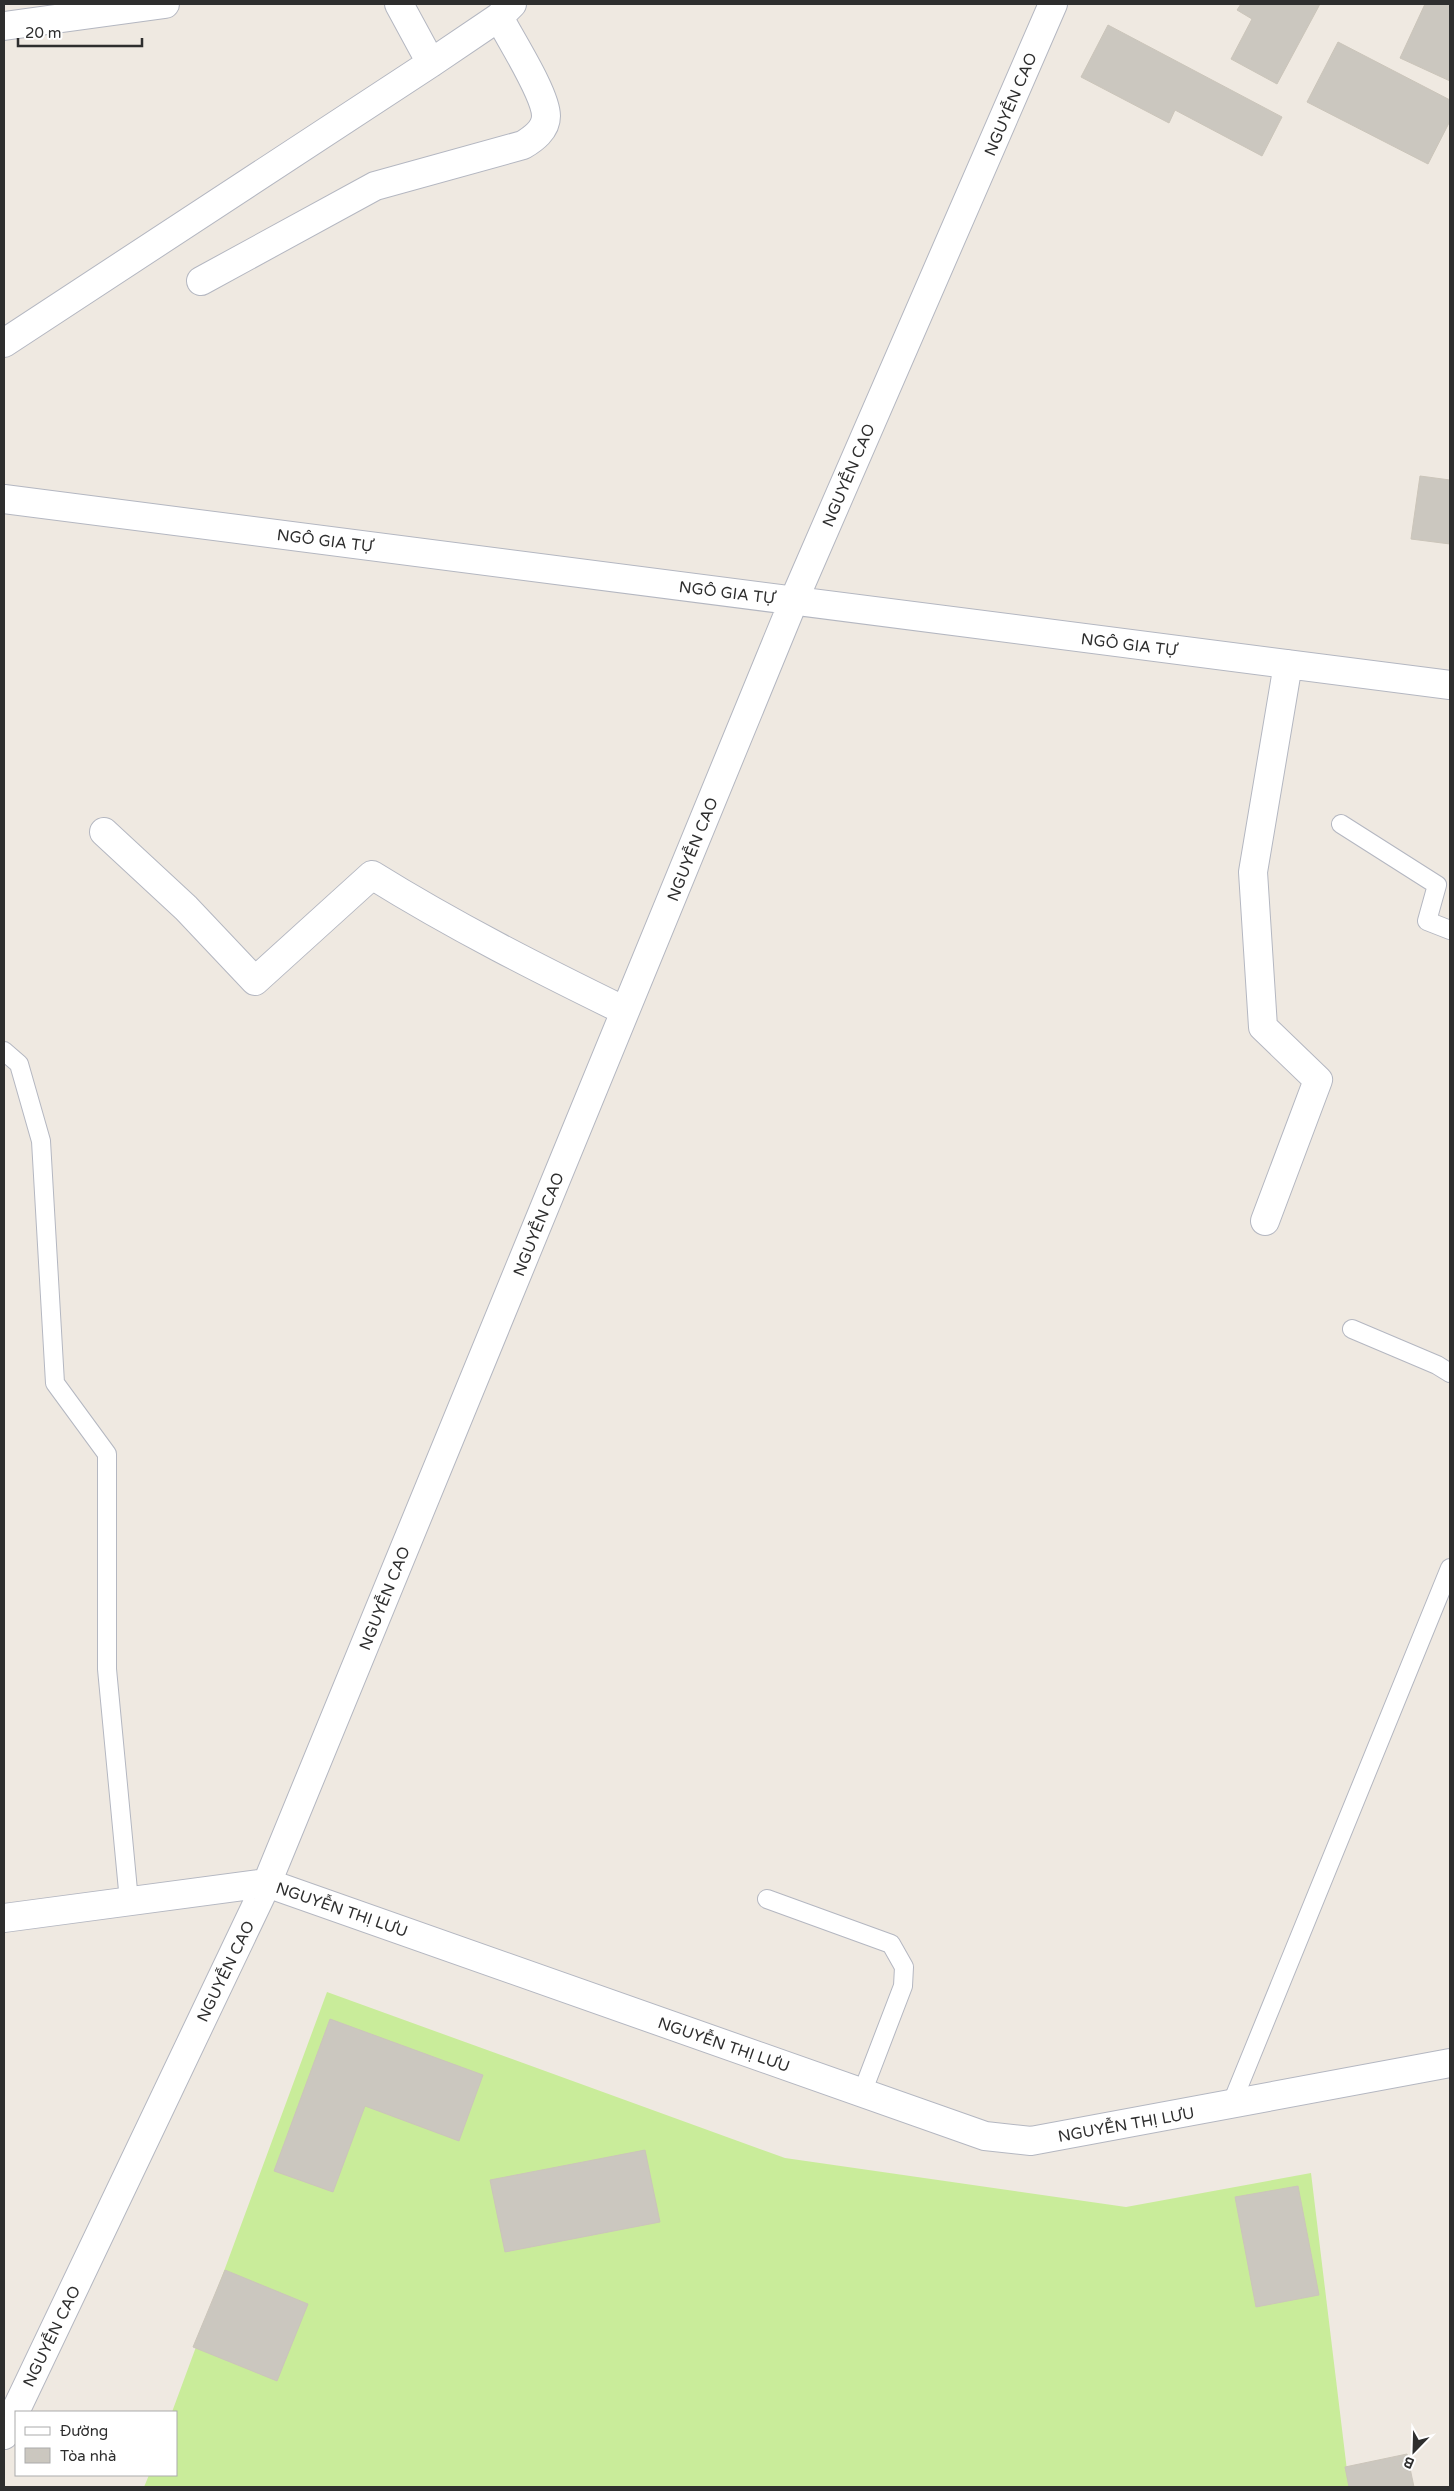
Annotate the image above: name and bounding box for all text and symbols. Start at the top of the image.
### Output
scale bar [18,15,141,47]
text: 20 m [25,24,62,42]
street label: NGUYỄN CAO [980,50,1042,159]
street label: NGUYỄN CAO [818,421,880,530]
street label: NGÔ GIA TỰ [276,525,376,557]
street label: NGÔ GIA TỰ [678,577,778,609]
street label: NGÔ GIA TỰ [1080,629,1180,661]
street label: NGUYỄN CAO [663,794,723,904]
street label: NGUYỄN CAO [509,1169,569,1279]
street label: NGUYỄN CAO [355,1543,415,1653]
street label: NGUYỄN THỊ LƯU [273,1878,410,1942]
street label: NGUYỄN CAO [193,1917,259,2025]
street label: NGUYỄN THỊ LƯU [655,2013,792,2077]
street label: NGUYỄN THỊ LƯU [1056,2103,1196,2147]
street label: NGUYỄN CAO [19,2282,85,2390]
legend [15,2411,178,2476]
text: Đường [60,2422,108,2440]
north arrow [1389,2426,1439,2476]
text: Tòa nhà [60,2447,116,2465]
text: B [1401,2453,1417,2472]

